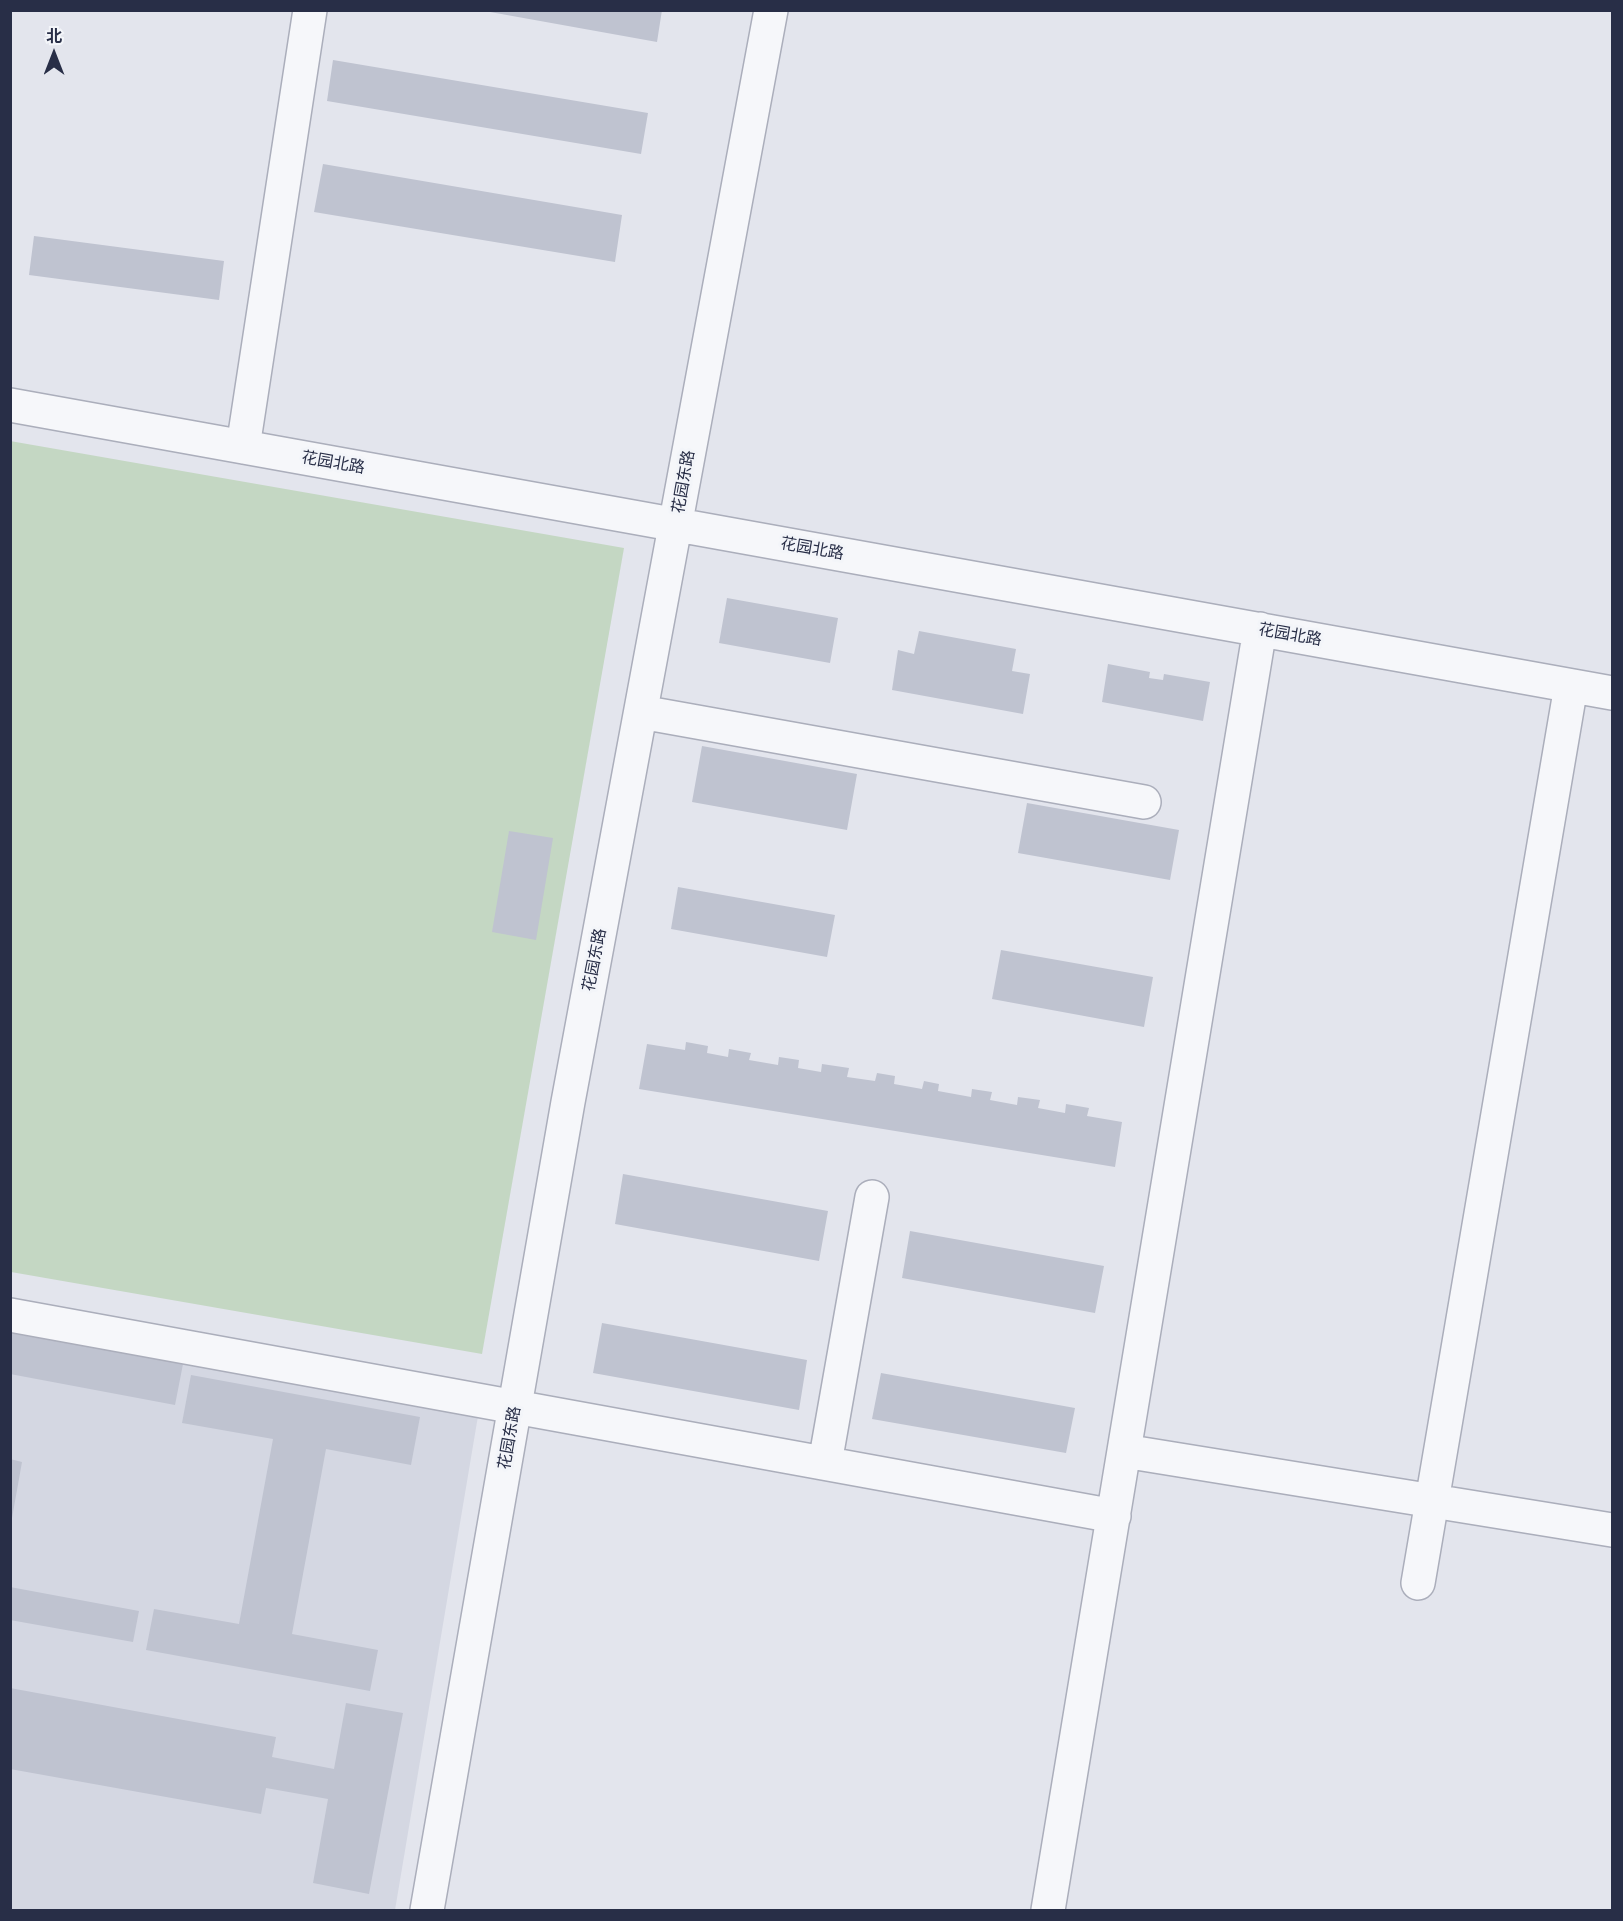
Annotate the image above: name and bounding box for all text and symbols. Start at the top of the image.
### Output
north arrow [24,24,84,84]
text: 北 [46,25,62,47]
street label: 花园北路 [300,448,366,478]
street label: 花园东路 [669,449,699,515]
street label: 花园北路 [779,534,845,564]
street label: 花园北路 [1257,620,1323,650]
street label: 花园东路 [579,927,611,993]
street label: 花园东路 [495,1405,525,1471]

